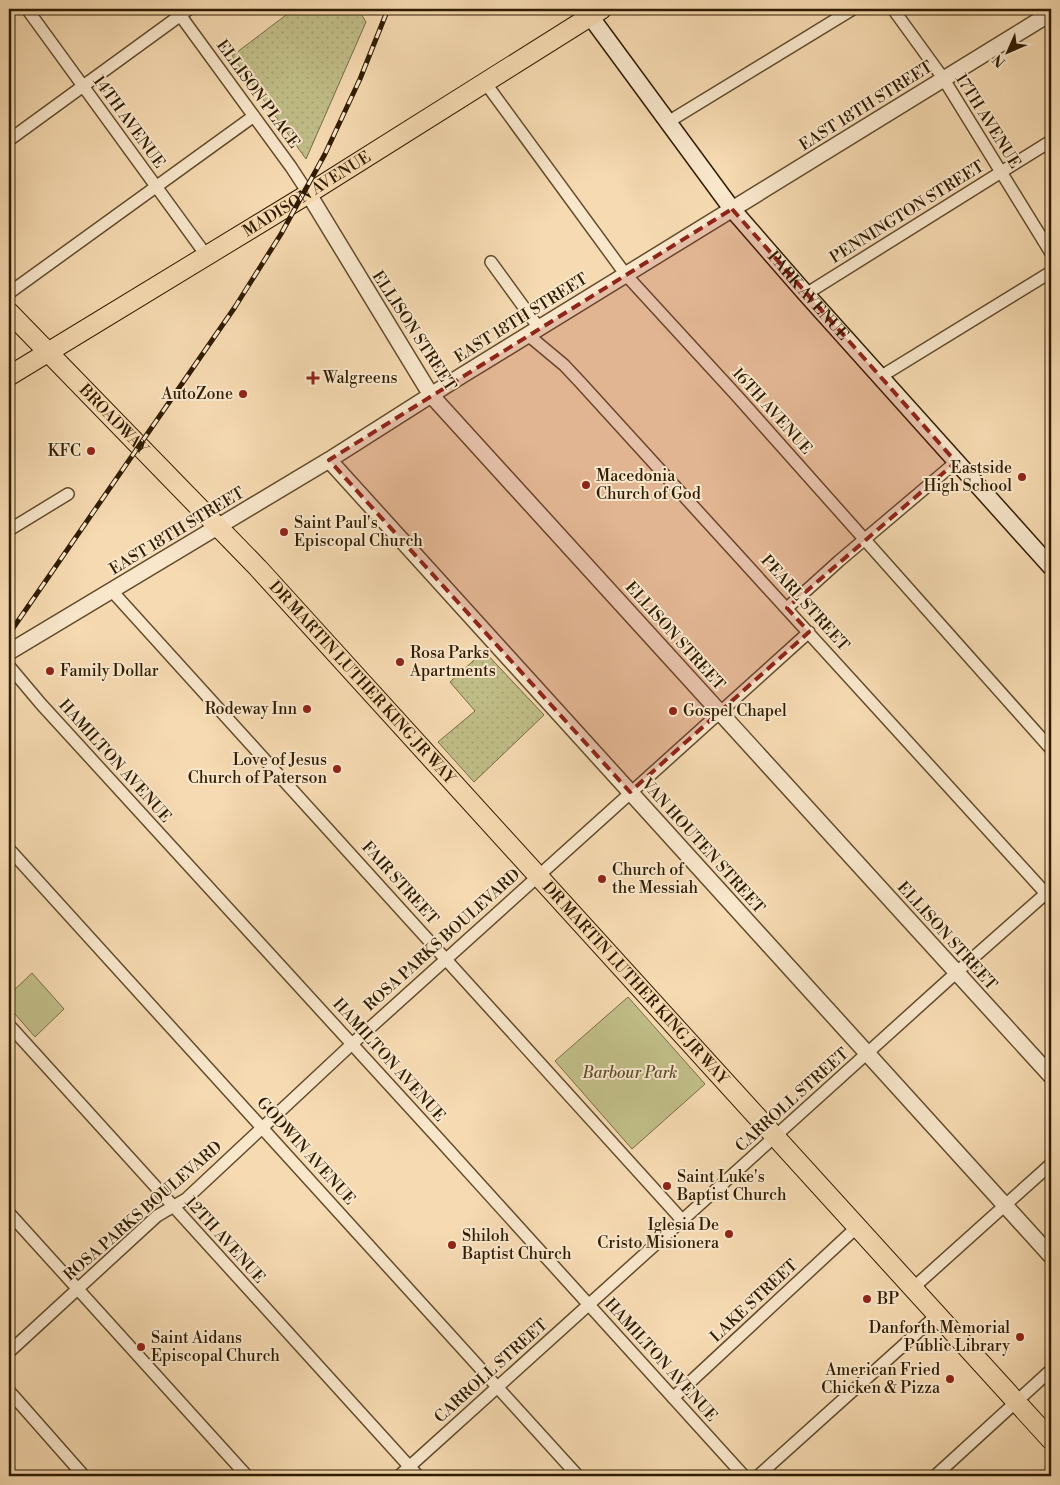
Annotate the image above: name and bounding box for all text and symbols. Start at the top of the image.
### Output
north arrow [982,28,1032,78]
street label: ELLISON PLACE [212,36,304,152]
text: N [989,50,1010,71]
street label: EAST 18TH STREET [795,57,937,155]
street label: 17TH AVENUE [951,70,1025,172]
street label: 14TH AVENUE [89,72,169,172]
street label: MADISON AVENUE [239,147,375,241]
street label: PENNINGTON STREET [826,156,988,268]
street label: PARK AVENUE [763,247,853,345]
street label: ELLISON STREET [368,267,460,395]
street label: EAST 18TH STREET [450,269,592,367]
street label: 16TH AVENUE [728,363,816,459]
place label: Walgreens [322,368,397,388]
marker: Walgreens [307,372,319,384]
street label: BROADWAY [74,379,153,460]
place label: AutoZone [161,384,233,404]
marker: AutoZone [237,388,249,400]
place label: KFC [48,441,81,461]
marker: KFC [85,445,97,457]
place label: Eastside High School [923,458,1012,496]
place label: Macedonia Church of God [596,466,701,504]
marker: Eastside High School [1016,471,1028,483]
marker: Macedonia Church of God [580,479,592,491]
street label: EAST 18TH STREET [106,483,248,579]
place label: Saint Paul's Episcopal Church [294,513,423,551]
marker: Saint Paul's Episcopal Church [278,526,290,538]
street label: PEARL STREET [757,551,853,655]
street label: DR MARTIN LUTHER KING JR WAY [265,577,461,789]
street label: ELLISON STREET [621,577,729,695]
place label: Rosa Parks Apartments [409,643,496,681]
marker: Rosa Parks Apartments [394,656,406,668]
place label: Family Dollar [60,661,159,681]
marker: Family Dollar [44,665,56,677]
street label: HAMILTON AVENUE [54,695,176,827]
place label: Rodeway Inn [205,699,297,719]
place label: Gospel Chapel [683,701,787,721]
marker: Rodeway Inn [301,703,313,715]
marker: Gospel Chapel [667,705,679,717]
place label: Love of Jesus Church of Paterson [188,750,327,788]
marker: Love of Jesus Church of Paterson [331,763,343,775]
street label: VAN HOUTEN STREET [636,774,769,918]
street label: FAIR STREET [357,837,443,929]
place label: Church of the Messiah [612,860,698,898]
street label: ROSA PARKS BOULEVARD [360,865,524,1015]
marker: Church of the Messiah [596,873,608,885]
street label: DR MARTIN LUTHER KING JR WAY [538,877,734,1090]
street label: ELLISON STREET [893,877,1001,995]
street label: HAMILTON AVENUE [328,994,450,1126]
street label: CARROLL STREET [731,1044,853,1156]
park label: Barbour Park [582,1063,677,1083]
street label: GODWIN AVENUE [252,1093,360,1209]
street label: ROSA PARKS BOULEVARD [60,1137,226,1285]
place label: Saint Luke's Baptist Church [676,1167,787,1205]
marker: Saint Luke's Baptist Church [661,1180,673,1192]
street label: 12TH AVENUE [181,1192,269,1288]
place label: Iglesia De Cristo Misionera [597,1215,720,1253]
place label: Shiloh Baptist Church [461,1226,572,1264]
marker: Iglesia De Cristo Misionera [723,1228,735,1240]
marker: Shiloh Baptist Church [446,1239,458,1251]
street label: LAKE STREET [706,1255,802,1347]
place label: BP [876,1289,899,1309]
marker: BP [861,1293,873,1305]
street label: HAMILTON AVENUE [600,1294,722,1426]
street label: CARROLL STREET [430,1315,552,1427]
place label: Danforth Memorial Public Library [869,1318,1010,1356]
place label: Saint Aidans Episcopal Church [151,1328,280,1366]
marker: Danforth Memorial Public Library [1014,1331,1026,1343]
marker: Saint Aidans Episcopal Church [135,1341,147,1353]
place label: American Fried Chicken & Pizza [821,1360,941,1398]
marker: American Fried Chicken & Pizza [944,1373,956,1385]

